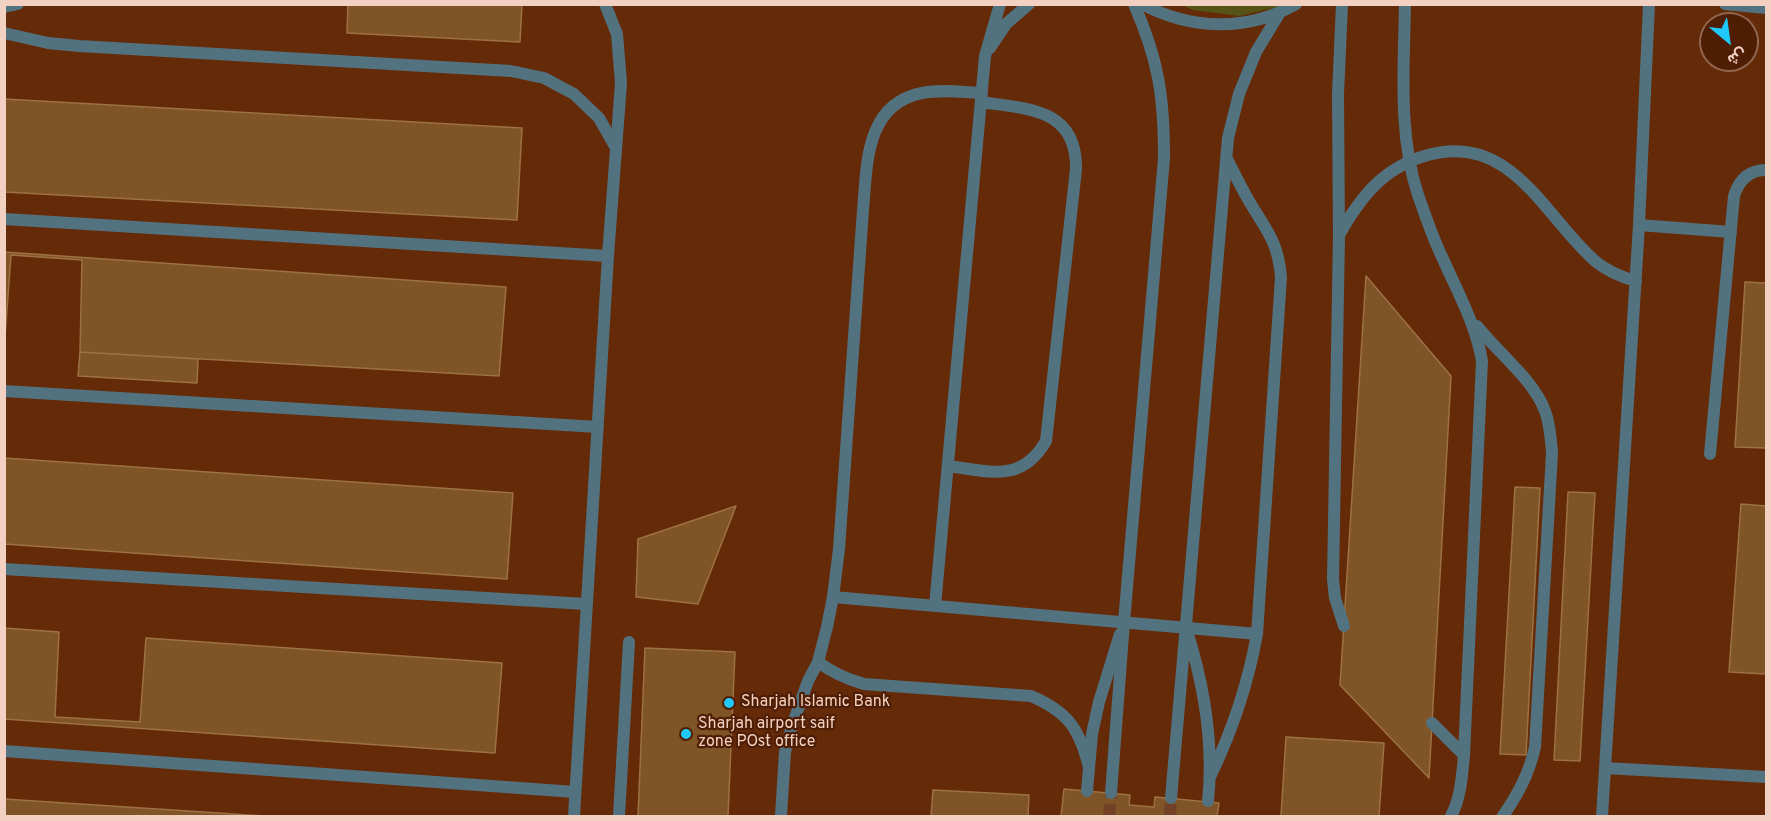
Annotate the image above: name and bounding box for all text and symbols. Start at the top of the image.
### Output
north arrow [1699,12,1759,72]
text: ش [1724,43,1750,69]
place label: Sharjah Islamic Bank [741,693,890,713]
marker: Sharjah Islamic Bank [722,696,736,710]
place label: Sharjah airport saif zone POst office [698,715,835,753]
marker: Sharjah airport saif zone POst office [679,727,693,741]

